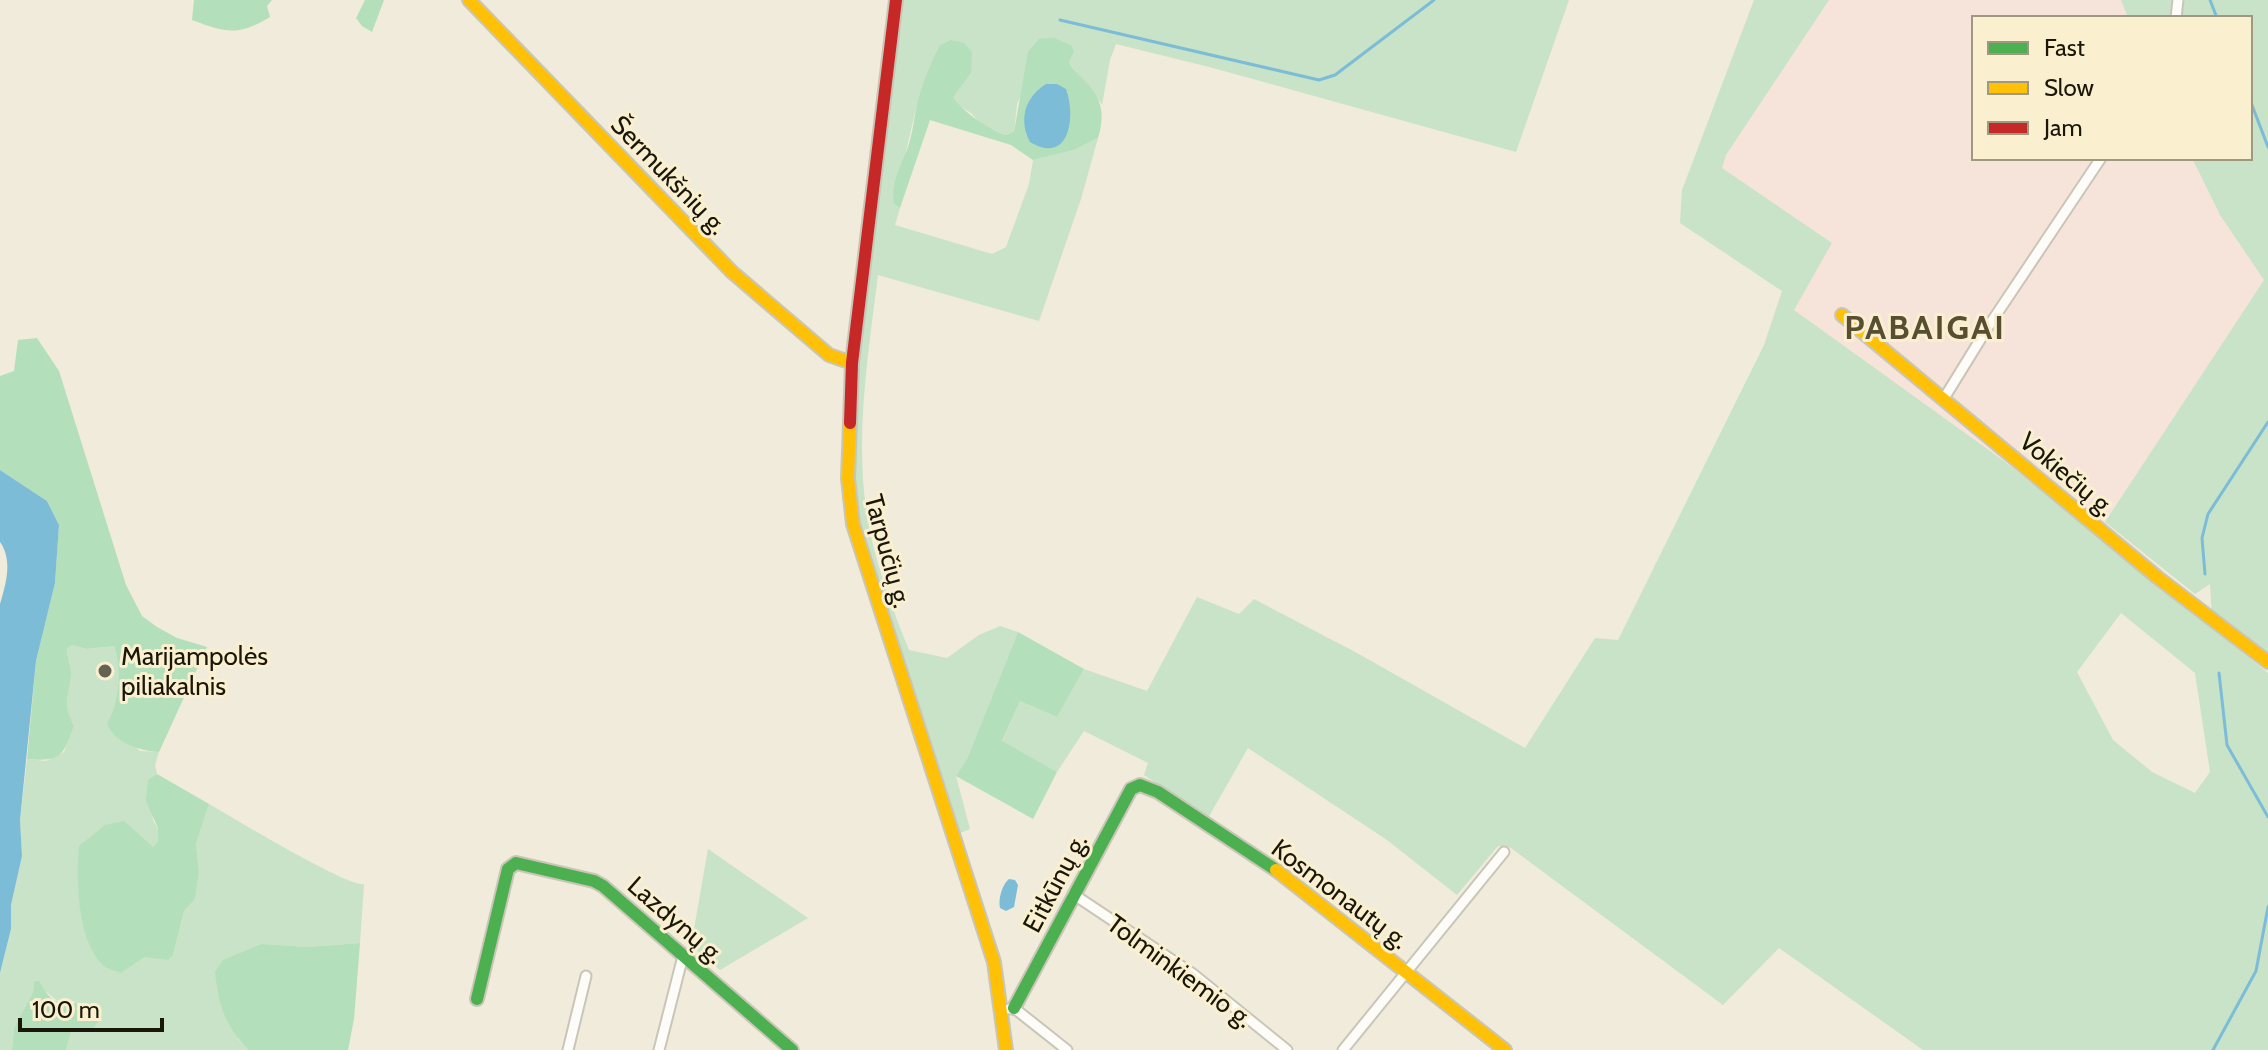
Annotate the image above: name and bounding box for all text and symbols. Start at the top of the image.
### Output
legend [1972,16,2252,160]
text: Fast [2044,33,2085,62]
text: Slow [2044,73,2094,102]
street label: Šermukšnių g. [604,109,734,241]
text: Jam [2043,113,2082,142]
district label: PABAIGAI [1844,306,2006,348]
street label: Vokiečių g. [2013,425,2121,523]
street label: Tarpučių g. [858,491,918,611]
place label: Marijampolės piliakalnis [121,640,268,702]
marker: Marijampolės piliakalnis [96,662,114,680]
street label: Eitkūnų g. [1016,828,1094,938]
street label: Kosmonautų g. [1265,832,1415,956]
street label: Lazdynų g. [621,869,731,971]
street label: Tolminkiemio g. [1101,907,1259,1035]
scale bar [20,982,162,1032]
text: 100 m [32,995,100,1024]

